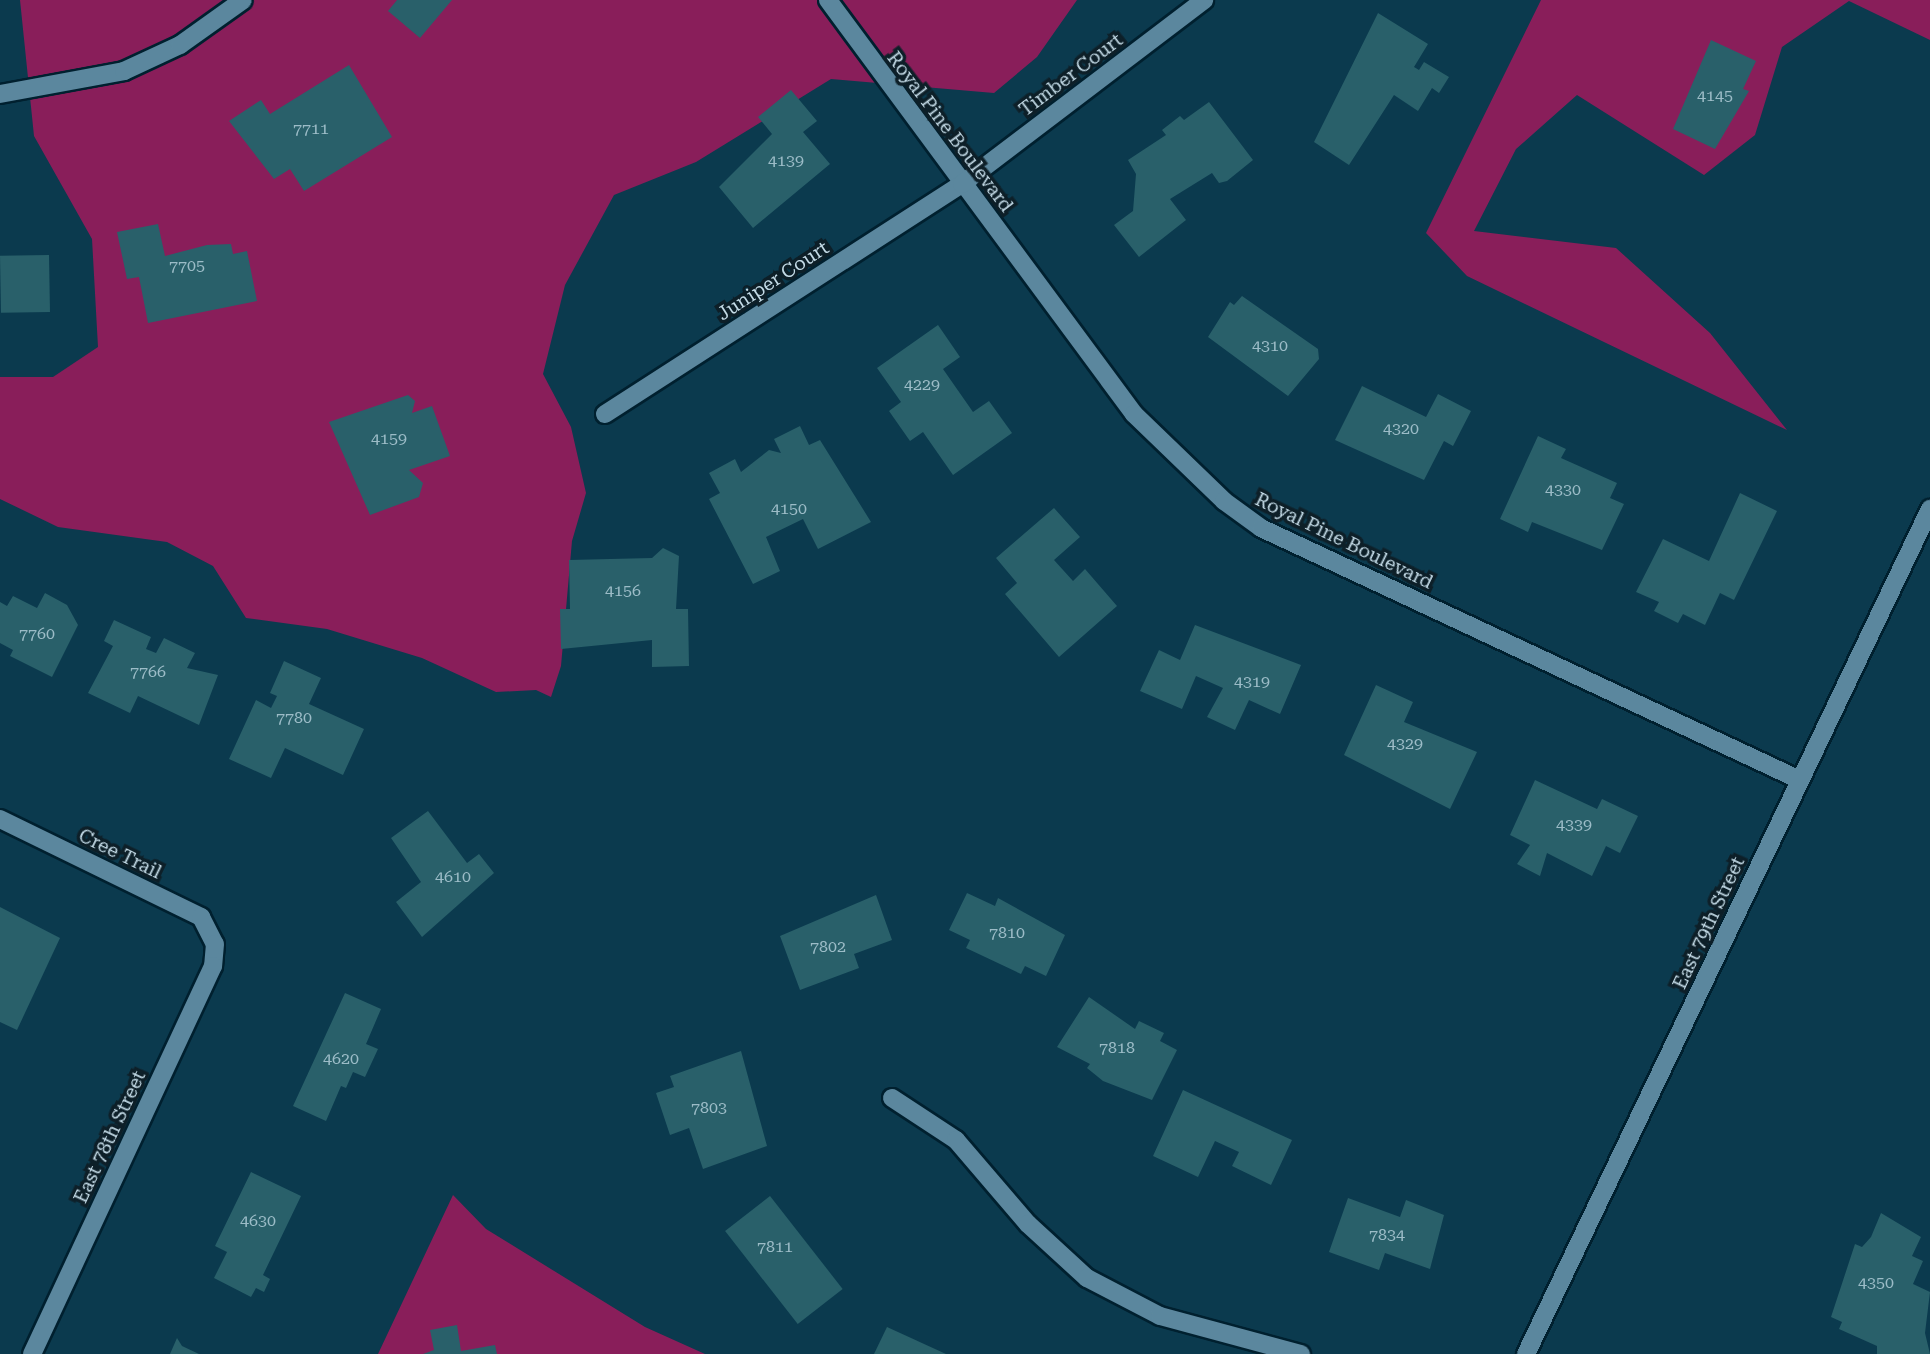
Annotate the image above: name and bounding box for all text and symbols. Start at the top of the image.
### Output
street label: Timber Court [1015,29,1127,121]
street label: Royal Pine Boulevard [882,47,1018,217]
house number: 4145 [1697,86,1733,106]
house number: 7711 [293,119,329,139]
house number: 4139 [768,151,804,171]
street label: Juniper Court [713,236,833,326]
house number: 7705 [169,256,205,276]
house number: 4310 [1252,336,1288,356]
house number: 4229 [904,375,940,395]
house number: 4320 [1383,419,1419,439]
house number: 4159 [371,429,407,449]
house number: 4330 [1545,480,1581,500]
street label: Royal Pine Boulevard [1251,488,1437,594]
house number: 4150 [771,499,807,519]
house number: 4156 [605,581,641,601]
house number: 7760 [19,624,55,644]
house number: 7766 [130,662,166,682]
house number: 4319 [1234,672,1270,692]
house number: 7780 [276,708,312,728]
house number: 4329 [1387,734,1423,754]
house number: 4339 [1556,815,1592,835]
street label: Cree Trail [75,824,165,884]
street label: East 79th Street [1668,853,1750,993]
house number: 4610 [435,867,471,887]
house number: 7810 [989,923,1025,943]
house number: 7802 [810,937,846,957]
house number: 7818 [1099,1038,1135,1058]
house number: 4620 [323,1049,359,1069]
street label: East 78th Street [69,1067,151,1207]
house number: 7803 [691,1098,727,1118]
house number: 4630 [240,1211,276,1231]
house number: 7834 [1369,1225,1405,1245]
house number: 7811 [757,1237,793,1257]
house number: 4350 [1858,1273,1894,1293]

